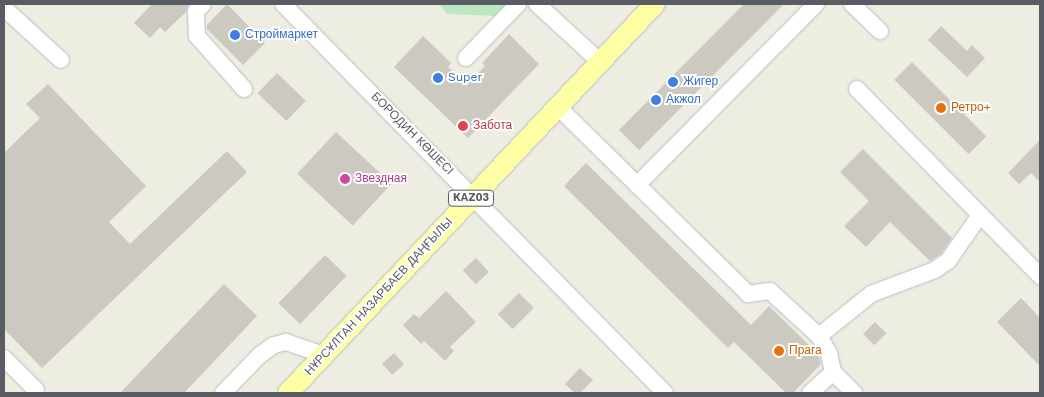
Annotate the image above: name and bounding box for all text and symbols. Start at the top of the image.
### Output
place label: Строймаркет [245,28,318,42]
marker: Строймаркет [229,29,241,41]
place label: Super [448,71,482,85]
marker: Super [432,72,444,84]
place label: Жигер [683,75,718,89]
marker: Жигер [667,76,679,88]
street label: БОРОДИН КӨШЕСІ [368,90,456,178]
place label: Акжол [666,93,701,107]
marker: Акжол [650,94,662,106]
place label: Ретро+ [951,101,991,115]
marker: Ретро+ [935,102,947,114]
place label: Забота [473,119,512,133]
marker: Забота [457,120,469,132]
place label: Звездная [355,172,407,186]
marker: Звездная [339,173,351,185]
road number: KАZ03 [447,190,495,207]
street label: НҰРСҰЛТАН НАЗАРБАЕВ ДАҢҒЫЛЫ [302,215,456,379]
place label: Прага [789,344,822,358]
marker: Прага [773,345,785,357]

